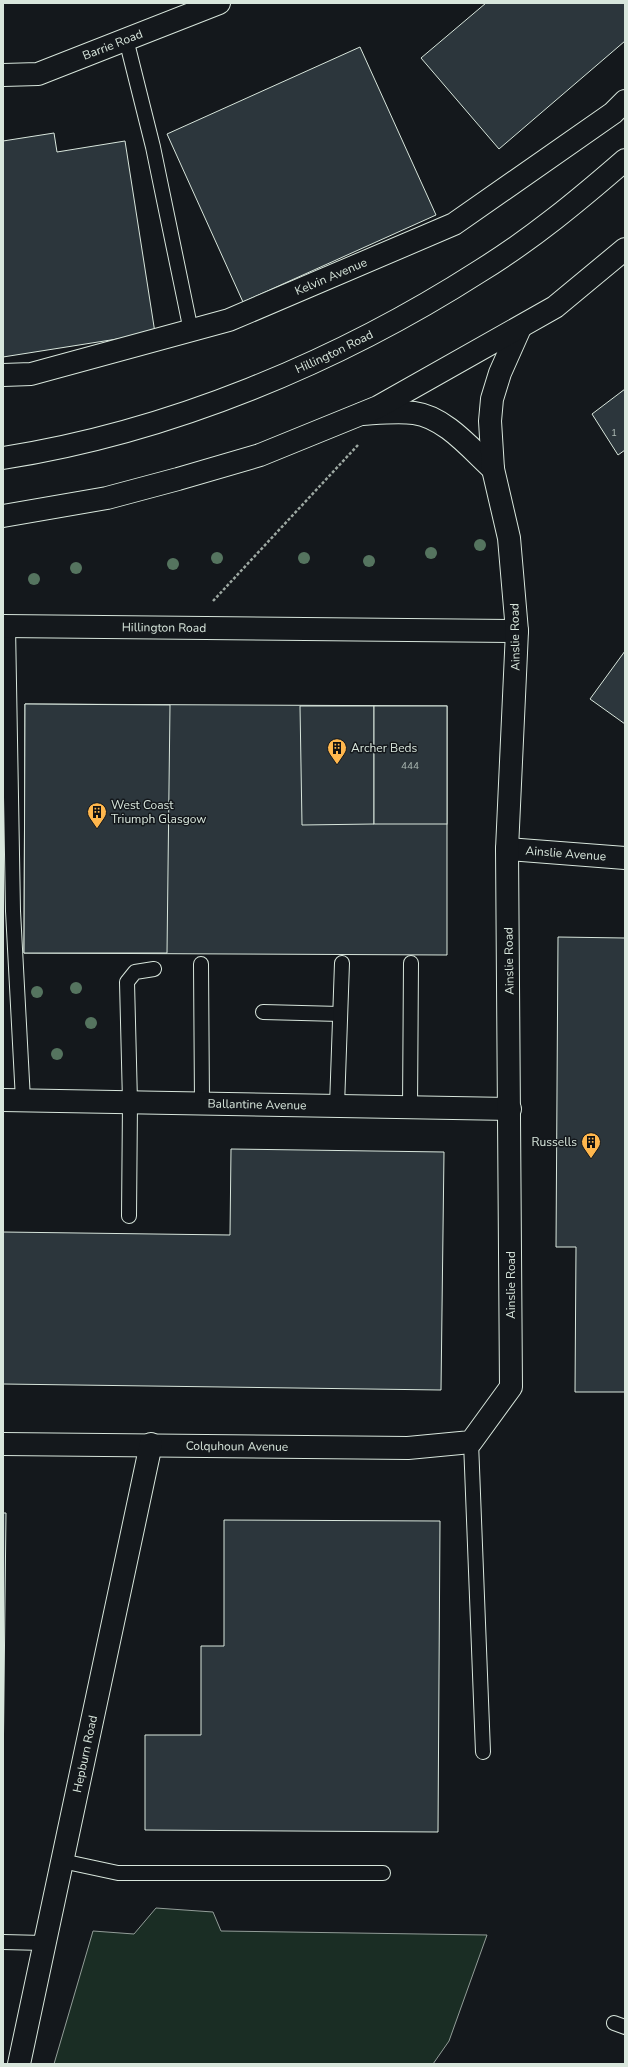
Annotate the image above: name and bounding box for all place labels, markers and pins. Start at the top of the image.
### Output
building icon: Archer Beds [326,737,348,765]
place label: Archer Beds [351,740,418,756]
place label: West Coast Triumph Glasgow [111,797,206,827]
building icon: West Coast Triumph Glasgow [86,801,108,829]
building icon: Russells [580,1131,602,1159]
place label: Russells [531,1134,577,1150]

